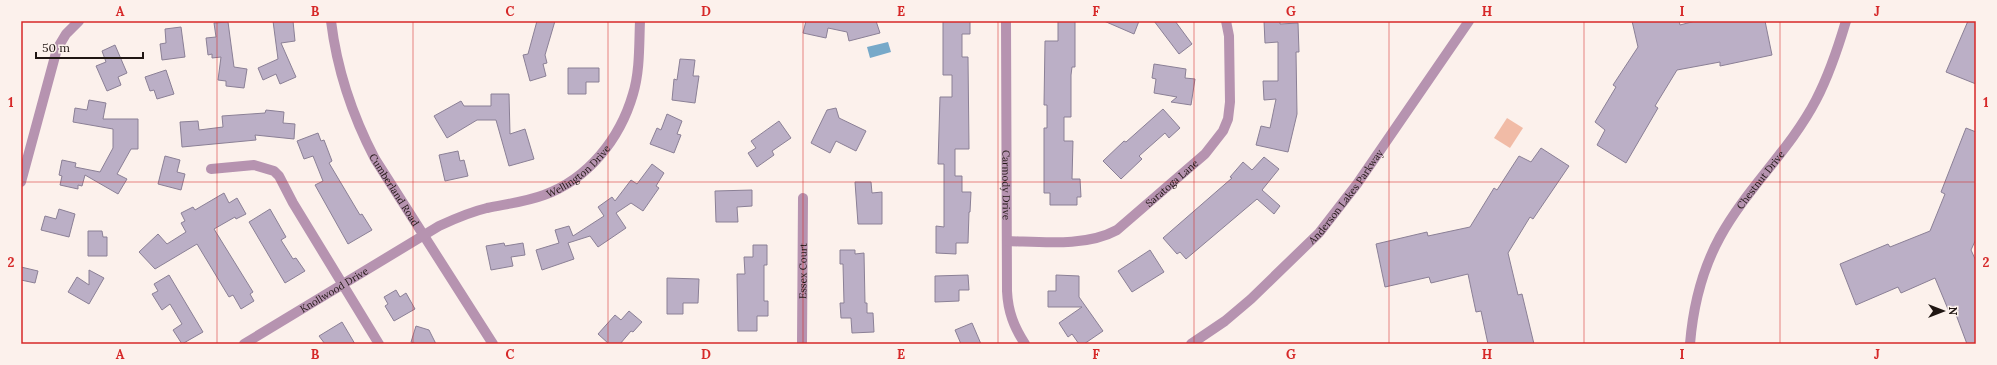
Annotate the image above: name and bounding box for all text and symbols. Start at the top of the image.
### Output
text: A [116,3,125,20]
text: B [311,3,320,20]
text: C [506,3,515,20]
text: D [701,3,711,20]
text: E [897,3,905,20]
text: F [1092,3,1100,20]
text: G [1286,3,1296,20]
text: H [1482,3,1492,20]
text: I [1679,3,1685,20]
text: J [1874,3,1880,20]
scale bar [36,34,143,60]
text: 50 m [42,40,70,55]
text: 1 [8,94,14,111]
text: 1 [1983,94,1989,111]
street label: Wellington Drive [544,142,613,200]
street label: Anderson Lakes Parkway [1305,146,1386,248]
street label: Chestnut Drive [1734,148,1788,212]
street label: Carmody Drive [999,150,1013,221]
street label: Cumberland Road [366,152,422,229]
street label: Saratoga Lane [1143,156,1202,210]
street label: Essex Court [796,243,810,299]
text: 2 [8,254,15,271]
text: 2 [1983,254,1990,271]
street label: Knollwood Drive [298,264,371,316]
north arrow [1923,291,1963,331]
text: N [1946,307,1960,316]
text: A [116,346,125,363]
text: B [311,346,320,363]
text: C [506,346,515,363]
text: D [701,346,711,363]
text: E [897,346,905,363]
text: F [1092,346,1100,363]
text: G [1286,346,1296,363]
text: H [1482,346,1492,363]
text: I [1679,346,1685,363]
text: J [1874,346,1880,363]

